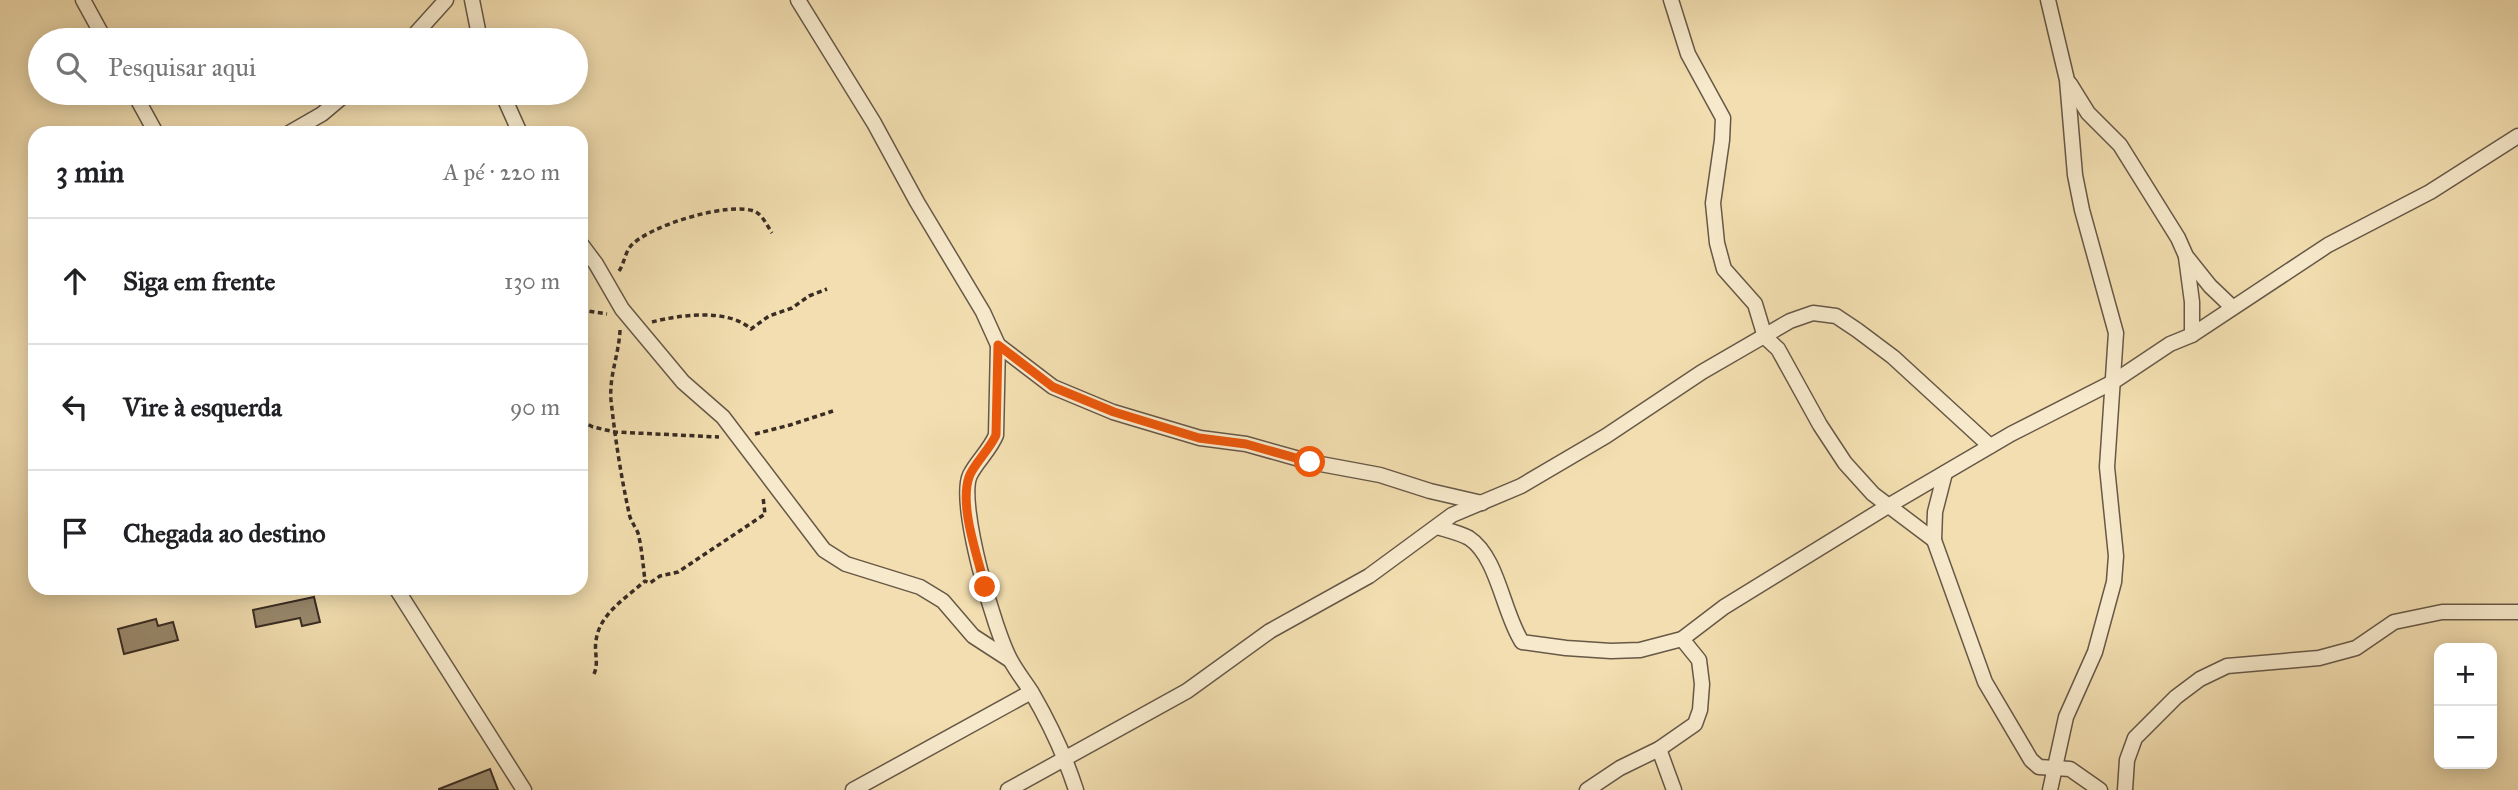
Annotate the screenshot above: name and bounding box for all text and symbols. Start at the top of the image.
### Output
search box [28,28,588,105]
icon: search [52,48,90,86]
text: Pesquisar aqui [108,51,256,83]
text: 3 min [56,154,124,190]
text: A pé · 220 m [443,158,560,186]
icon: ahead [56,262,94,300]
text: Siga em frente [123,265,275,297]
text: 130 m [504,267,560,295]
icon: left [56,388,94,426]
text: Vire à esquerda [123,391,282,423]
text: 90 m [510,393,560,421]
route start [1294,446,1325,477]
icon: arrive [56,514,94,552]
text: Chegada ao destino [123,517,326,549]
route end [969,571,1000,602]
map controls [2434,643,2497,769]
button: + [2434,643,2497,706]
button: − [2434,706,2497,769]

